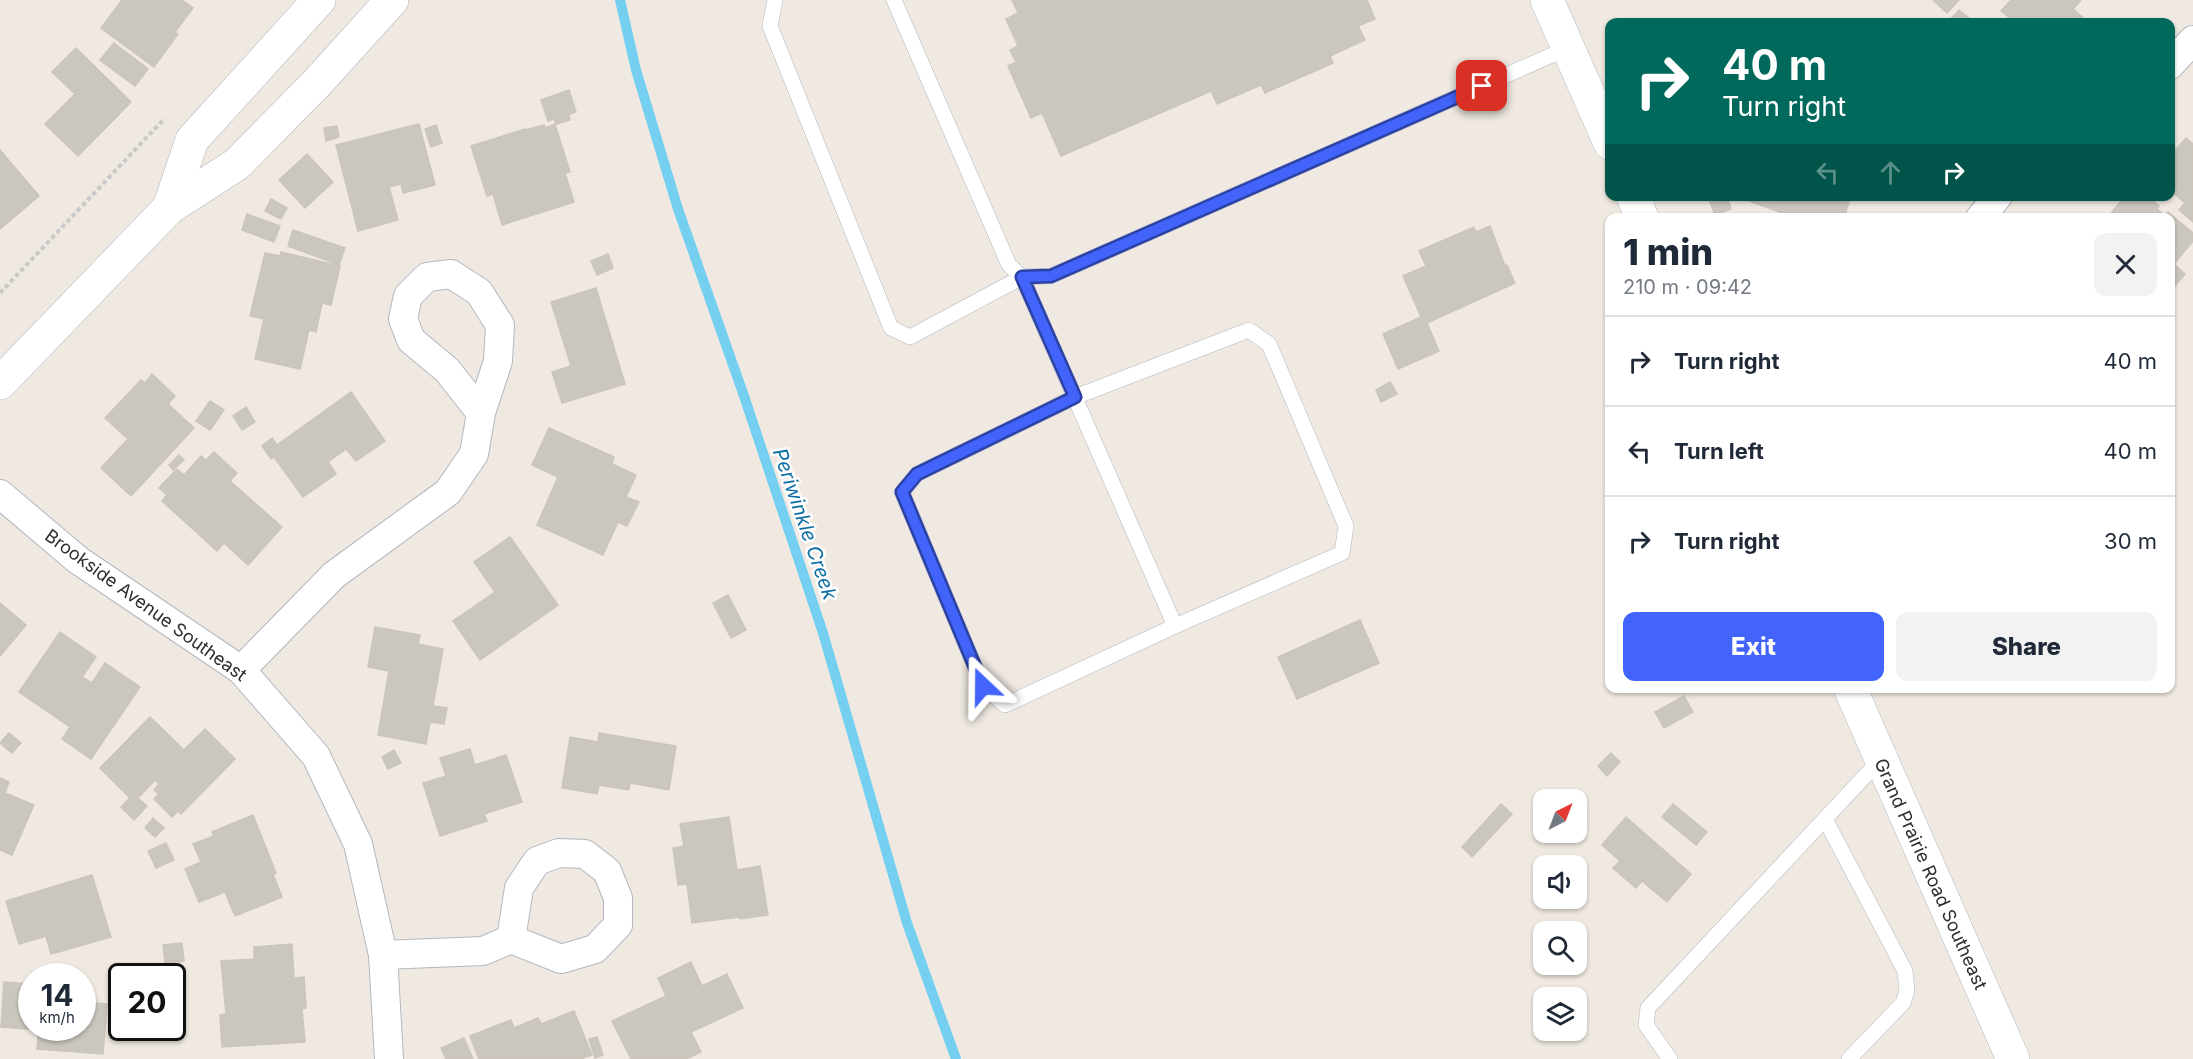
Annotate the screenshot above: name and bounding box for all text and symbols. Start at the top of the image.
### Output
text: 40 m [1722,39,1827,90]
icon: right [1623,42,1701,120]
pin [1456,60,1507,111]
icon: arrive [1465,69,1498,102]
text: Turn right [1722,90,1846,123]
icon: left [1811,156,1844,189]
icon: ahead [1874,156,1907,189]
icon: right [1937,156,1970,189]
text: 1 min [1623,230,1713,274]
button: close [2094,233,2157,296]
text: 210 m · 09:42 [1623,275,1752,299]
icon: right [1623,345,1656,378]
text: Turn right [1674,348,1780,374]
text: 40 m [2103,348,2157,374]
icon: left [1623,435,1656,468]
text: Turn left [1674,438,1764,464]
text: 40 m [2103,438,2157,464]
water label: Periwinkle Creek [768,445,843,604]
street label: Brookside Avenue Southeast [41,525,251,685]
icon: right [1623,525,1656,558]
text: Turn right [1674,528,1780,554]
text: 30 m [2104,528,2157,554]
button: Exit [1623,612,1884,681]
button: Share [1896,612,2157,681]
position arrow [951,654,1015,718]
street label: Grand Prairie Road Southeast [1870,755,1992,993]
north arrow [1533,789,1587,843]
map controls [1533,789,1587,1041]
button: sound [1533,855,1587,909]
button: search [1533,921,1587,975]
speed limit sign: 20 [108,963,186,1041]
text: 14 [40,977,74,1013]
button: layers [1533,987,1587,1041]
text: km/h [39,1008,75,1027]

